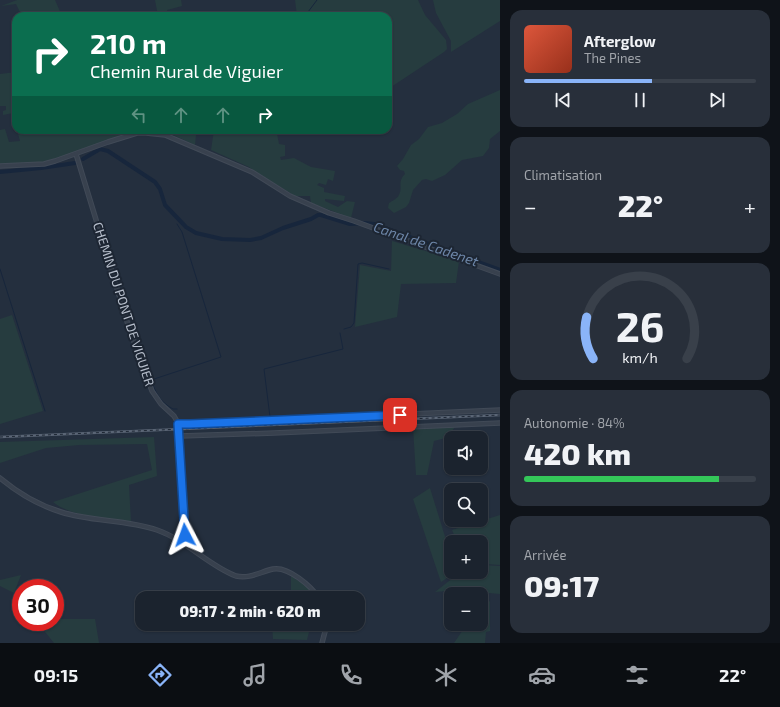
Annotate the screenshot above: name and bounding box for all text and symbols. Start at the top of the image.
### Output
text: 210 m [90,26,167,60]
icon: right [24,28,76,80]
text: Afterglow [584,32,656,50]
text: The Pines [584,50,641,66]
text: Chemin Rural de Viguier [90,60,283,82]
icon: previous [552,89,574,111]
icon: pause [629,89,651,111]
icon: next [706,89,728,111]
icon: left [128,104,150,126]
icon: ahead [170,104,192,126]
icon: ahead [212,104,234,126]
icon: right [254,104,276,126]
text: Climatisation [524,167,602,183]
text: 22° [618,187,663,223]
text: − [524,193,537,219]
text: + [744,193,756,219]
water label: Canal de Cadenet [371,218,482,270]
street label: CHEMIN DU PONT DE VIGUIER [90,220,158,388]
text: 26 [616,300,664,350]
text: km/h [622,349,658,366]
pin [383,398,417,432]
icon: arrive [389,404,411,426]
text: Autonomie · 84% [524,415,625,431]
map controls [444,431,488,631]
button: sound [444,431,488,475]
text: 420 km [524,435,631,471]
button: search [444,483,488,527]
position arrow [164,514,206,556]
button: + [444,535,488,579]
text: Arrivée [524,547,567,563]
text: 09:17 [524,567,599,603]
speed limit sign: 30 [12,579,64,631]
button: − [444,587,488,631]
text: 09:17 · 2 min · 620 m [180,602,320,620]
icon: directions [146,661,174,689]
icon: music [241,661,269,689]
icon: phone [337,661,365,689]
icon: climate [432,661,460,689]
icon: car [528,661,556,689]
icon: filters [623,661,651,689]
text: 09:15 [34,664,78,686]
text: 22° [719,664,746,686]

